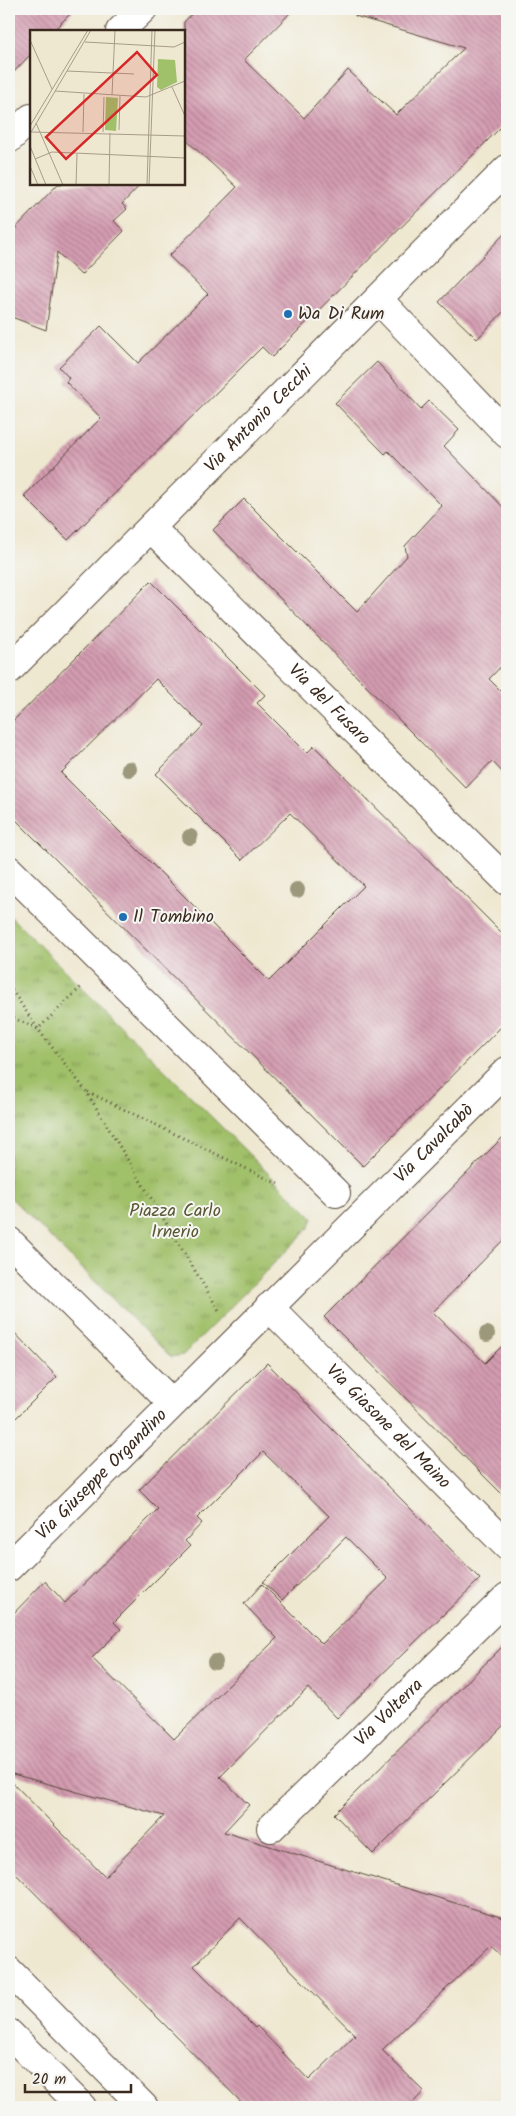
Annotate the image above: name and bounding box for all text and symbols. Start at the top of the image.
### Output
inset map [30,30,185,185]
place label: Wa Di Rum [298,300,384,329]
marker: Wa Di Rum [282,308,294,320]
street label: Via Antonio Cecchi [198,357,320,480]
street label: Via del Fusaro [281,657,377,753]
place label: Il Tombino [133,903,214,932]
marker: Il Tombino [117,911,129,923]
street label: Via Cavalcabò [387,1097,481,1190]
park label: Piazza Carlo Irnerio [129,1197,221,1247]
street label: Via Giasone del Maino [319,1357,458,1496]
street label: Via Giuseppe Organdino [29,1402,175,1547]
street label: Via Volterra [348,1672,430,1753]
scale bar [25,2061,131,2093]
text: 20 m [32,2068,66,2092]

